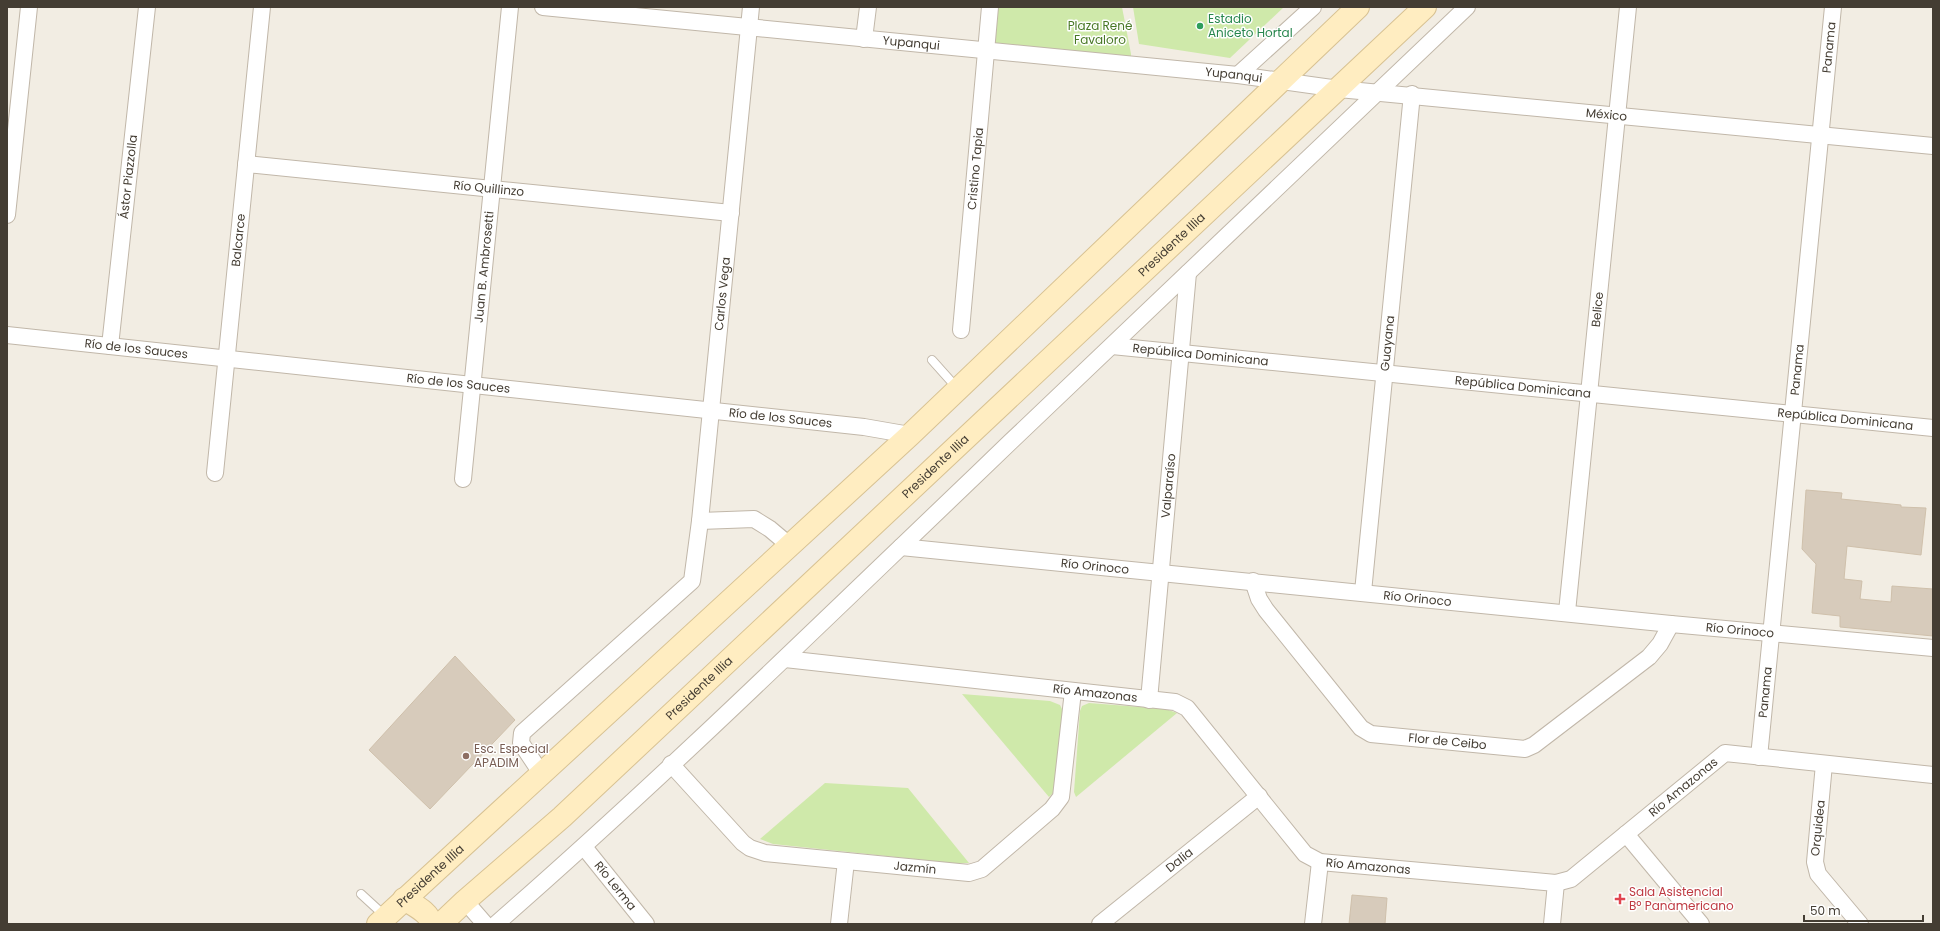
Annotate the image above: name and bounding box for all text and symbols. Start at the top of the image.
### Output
place label: Estadio Aniceto Hortal [1208,10,1293,41]
park label: Plaza René Favaloro [1068,17,1132,48]
marker: Estadio Aniceto Hortal [1195,21,1205,31]
street label: Panama [1818,21,1839,74]
street label: Yupanqui [882,31,941,54]
street label: Yupanqui [1204,63,1263,86]
street label: México [1585,104,1628,125]
street label: Cristino Tapia [963,127,987,211]
street label: Ástor Piazzolla [115,134,141,220]
street label: Río Quillinzo [453,176,525,200]
street label: Presidente Illia [1134,209,1209,280]
street label: Juan B. Ambrosetti [470,210,498,324]
street label: Balcarce [227,213,249,267]
street label: Carlos Vega [710,256,734,331]
street label: Belice [1587,291,1607,328]
street label: Guayana [1376,315,1398,372]
street label: Río de los Sauces [84,334,189,362]
street label: República Dominicana [1132,339,1269,370]
street label: Panama [1786,343,1808,396]
street label: Río de los Sauces [406,369,511,397]
street label: República Dominicana [1454,371,1592,402]
street label: Río de los Sauces [728,404,833,432]
street label: República Dominicana [1777,404,1914,434]
street label: Presidente Illia [898,430,972,502]
street label: Valparaíso [1157,452,1180,519]
street label: Río Orinoco [1060,554,1130,578]
street label: Río Orinoco [1383,586,1453,610]
street label: Río Orinoco [1705,618,1775,641]
street label: Presidente Illia [662,652,736,724]
street label: Panama [1754,666,1776,719]
street label: Río Amazonas [1052,680,1138,706]
street label: Flor de Ceibo [1408,729,1488,753]
place label: Esc. Especial APADIM [474,740,549,771]
marker: Esc. Especial APADIM [461,751,471,761]
street label: Río Amazonas [1645,753,1721,820]
street label: Orquidea [1806,799,1829,857]
street label: Presidente Illia [392,840,467,911]
street label: Dalia [1162,843,1196,876]
street label: Río Amazonas [1325,854,1411,878]
street label: Río Lerma [591,857,641,914]
street label: Jazmín [893,857,937,878]
place label: Sala Asistencial Bº Panamericano [1629,883,1734,914]
marker: Sala Asistencial Bº Panamericano [1614,893,1626,905]
scale bar [1804,897,1923,923]
text: 50 m [1810,902,1841,919]

